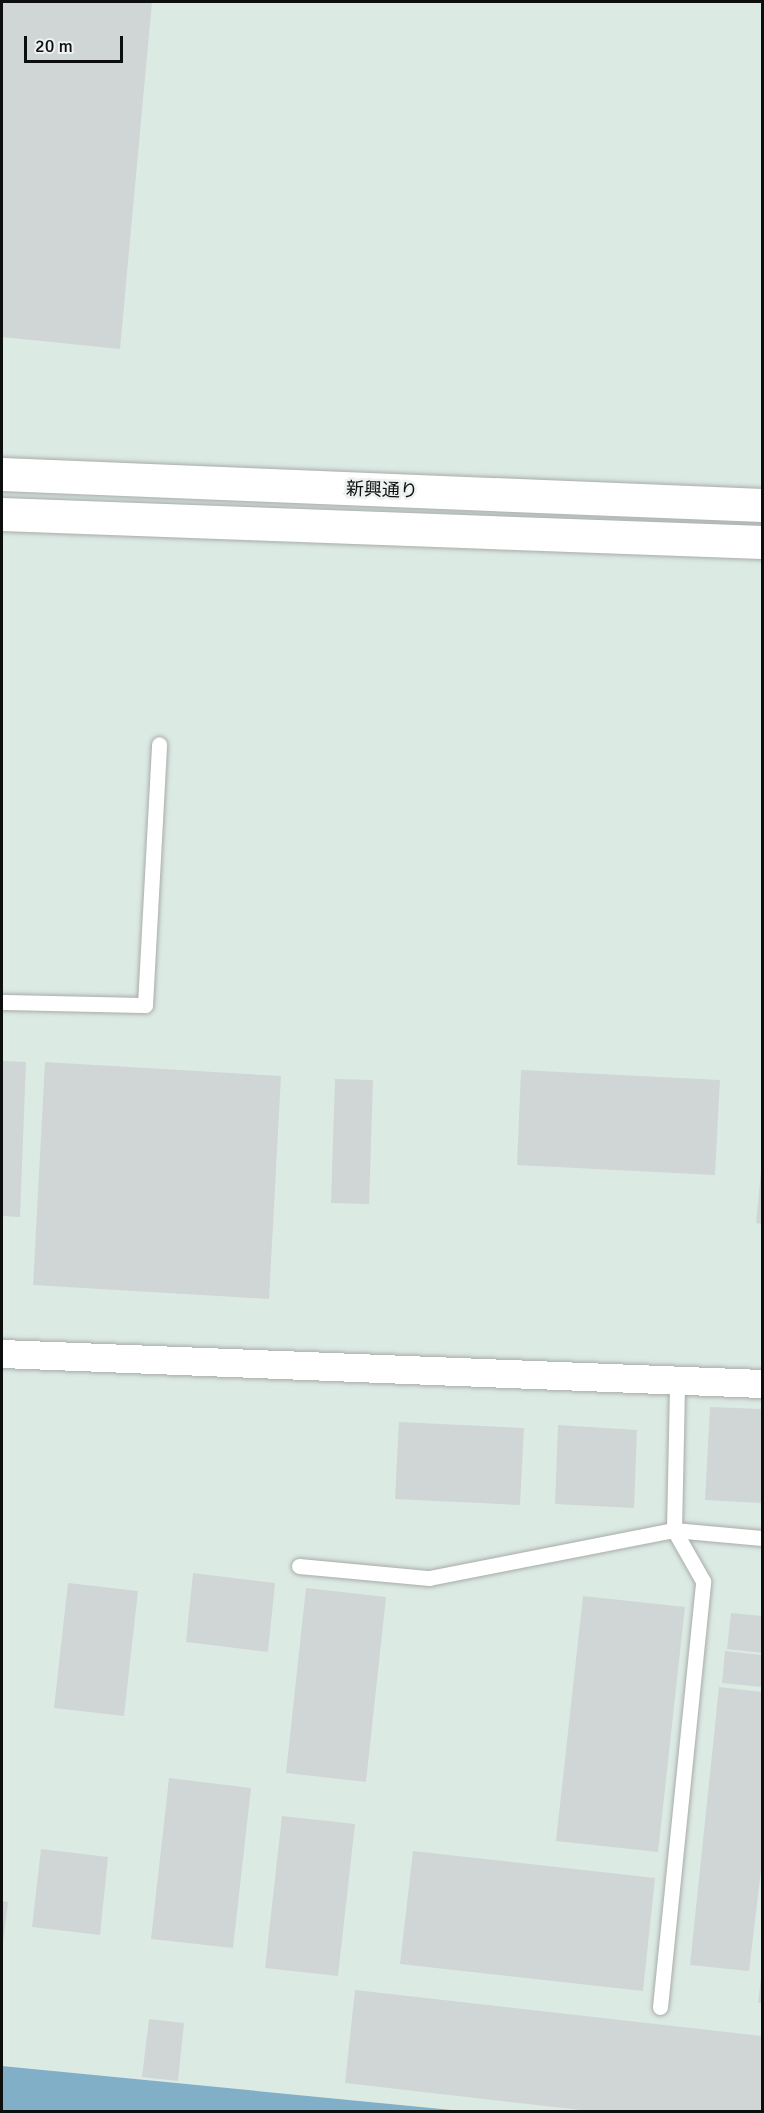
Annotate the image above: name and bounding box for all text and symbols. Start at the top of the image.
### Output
scale bar [27,24,126,62]
text: 20 m [35,35,73,57]
street label: 新興通り [346,478,418,502]

